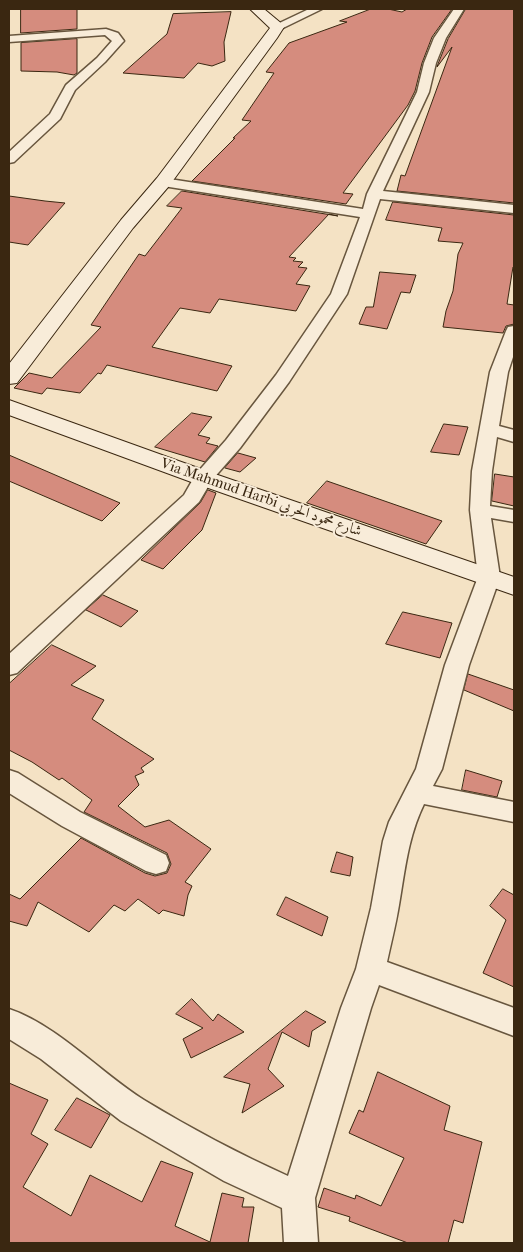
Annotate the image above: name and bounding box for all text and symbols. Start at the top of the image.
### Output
street label: Via Mahmud Harbi شارع محمود الحربي [158,455,364,541]

